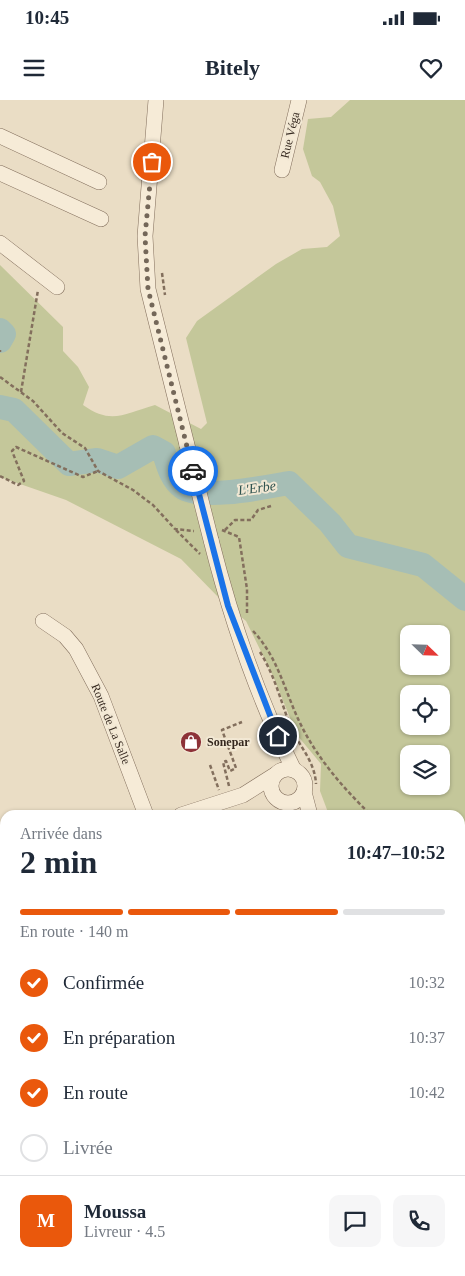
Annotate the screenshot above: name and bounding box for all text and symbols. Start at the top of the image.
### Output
text: 10:45 [25,7,69,28]
icon: menu [20,54,48,82]
icon: heart [417,54,445,82]
text: Bitely [205,55,260,80]
street label: Rue Véga [277,110,303,160]
pin [131,141,173,183]
icon: bag [138,148,166,176]
courier [168,446,218,496]
icon: car [179,457,207,485]
water label: L'Erbe [236,478,277,498]
north arrow [400,625,450,675]
map controls [400,625,450,795]
street label: Route de La Salle [88,682,134,766]
button: locate [400,685,450,735]
pin [257,715,299,757]
icon: home [264,722,292,750]
shop icon: Sonepar [179,730,203,754]
place label: Sonepar [207,735,250,749]
button: layers [400,745,450,795]
text: Arrivée dans [20,825,102,842]
text: 10:47–10:52 [347,842,445,863]
text: 2 min [20,844,97,880]
text: En route · 140 m [20,923,128,940]
icon: check [20,969,48,997]
text: Confirmée [63,972,144,993]
text: 10:32 [409,974,445,991]
icon: check [20,1024,48,1052]
text: En préparation [63,1027,175,1048]
text: 10:37 [409,1029,445,1046]
icon: check [20,1079,48,1107]
text: En route [63,1082,128,1103]
text: 10:42 [409,1084,445,1101]
text: Livrée [63,1137,113,1158]
button: chat [329,1195,381,1247]
button: phone [393,1195,445,1247]
text: Moussa [84,1201,146,1222]
text: M [37,1210,55,1231]
text: Livreur · 4.5 [84,1223,165,1240]

